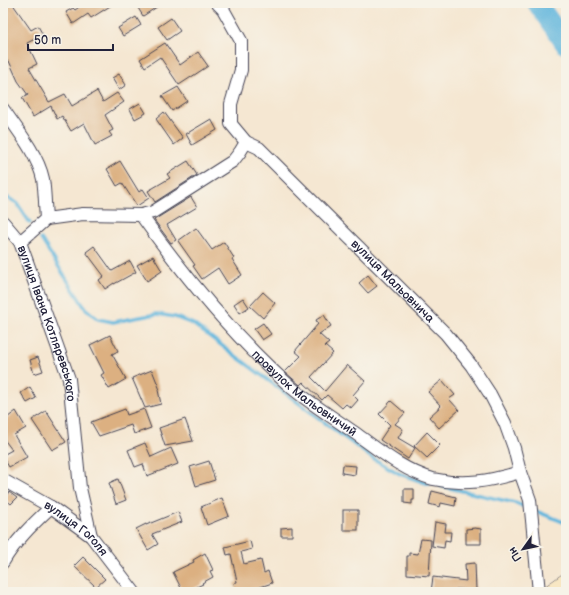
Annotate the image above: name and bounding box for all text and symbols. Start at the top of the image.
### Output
scale bar [28,26,113,52]
text: 50 m [34,33,61,48]
street label: вулиця Мальовнича [348,236,438,326]
street label: вулиця Івана Котляревського [14,243,79,402]
street label: провулок Мальовничий [249,347,360,440]
street label: вулиця Гоголя [41,497,111,559]
north arrow [503,529,543,569]
text: Пн [506,544,524,564]

